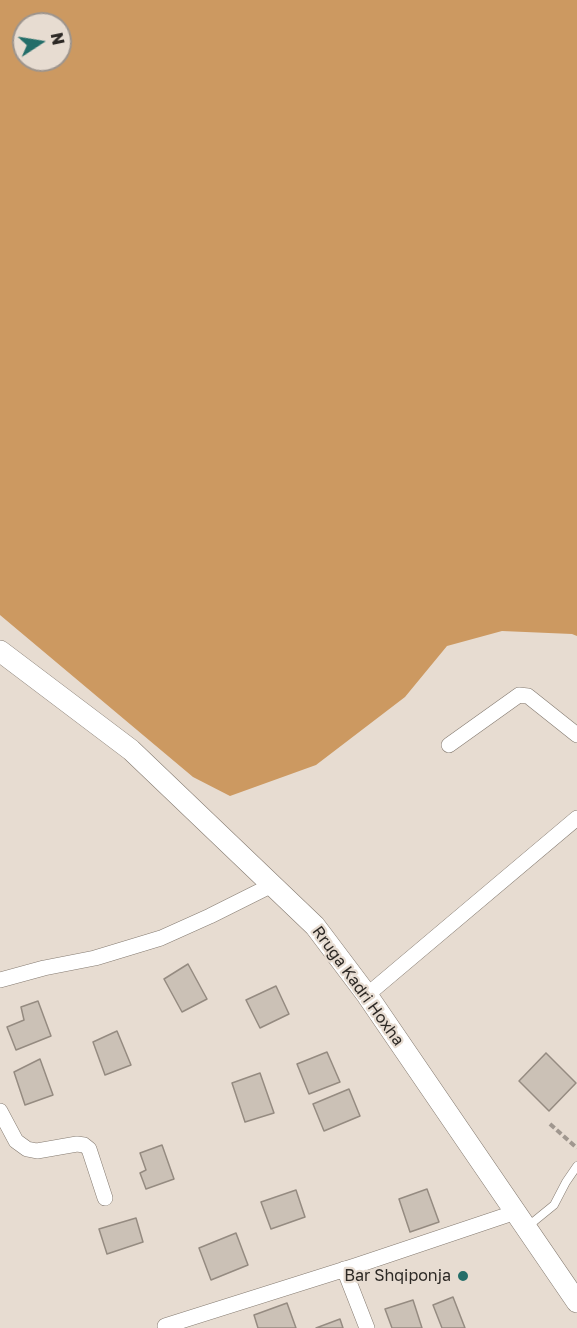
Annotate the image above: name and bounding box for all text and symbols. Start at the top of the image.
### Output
north arrow [12,12,72,72]
text: N [47,31,69,47]
street label: Rruga Kadri Hoxha [308,922,408,1050]
place label: Bar Shqiponja [344,1266,451,1286]
marker: Bar Shqiponja [456,1269,470,1283]

